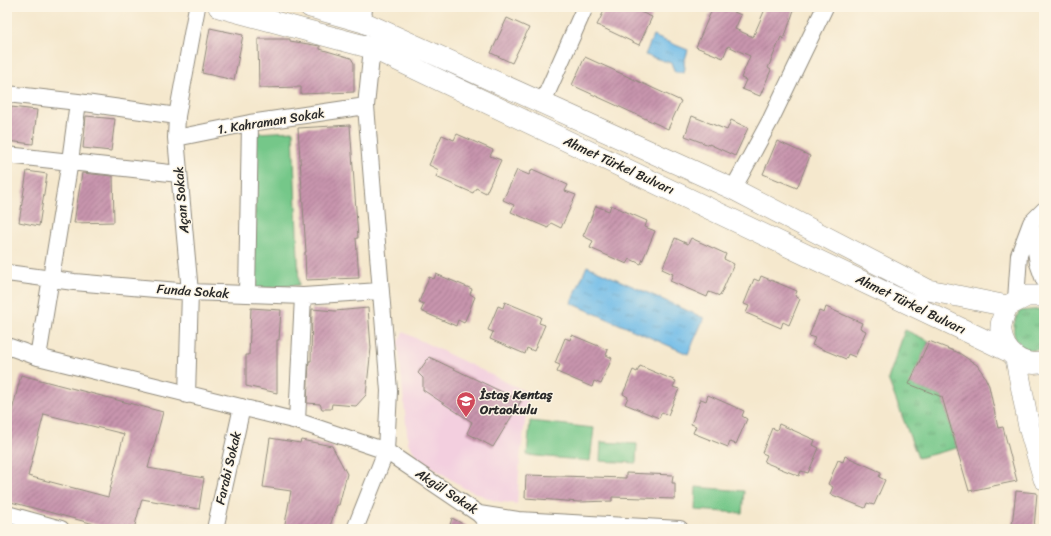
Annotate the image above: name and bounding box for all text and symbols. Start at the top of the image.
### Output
street label: 1. Kahraman Sokak [216,101,326,141]
street label: Ahmet Türkel Bulvarı [559,129,679,201]
street label: Açan Sokak [167,166,195,235]
street label: Ahmet Türkel Bulvarı [851,267,970,341]
street label: Funda Sokak [156,277,230,305]
place label: İstaş Kentaş Ortaokulu [479,383,554,421]
school or university icon: İstaş Kentaş Ortaokulu [455,390,477,418]
street label: Farabi Sokak [208,429,248,507]
street label: Akgül Sokak [410,461,483,520]

